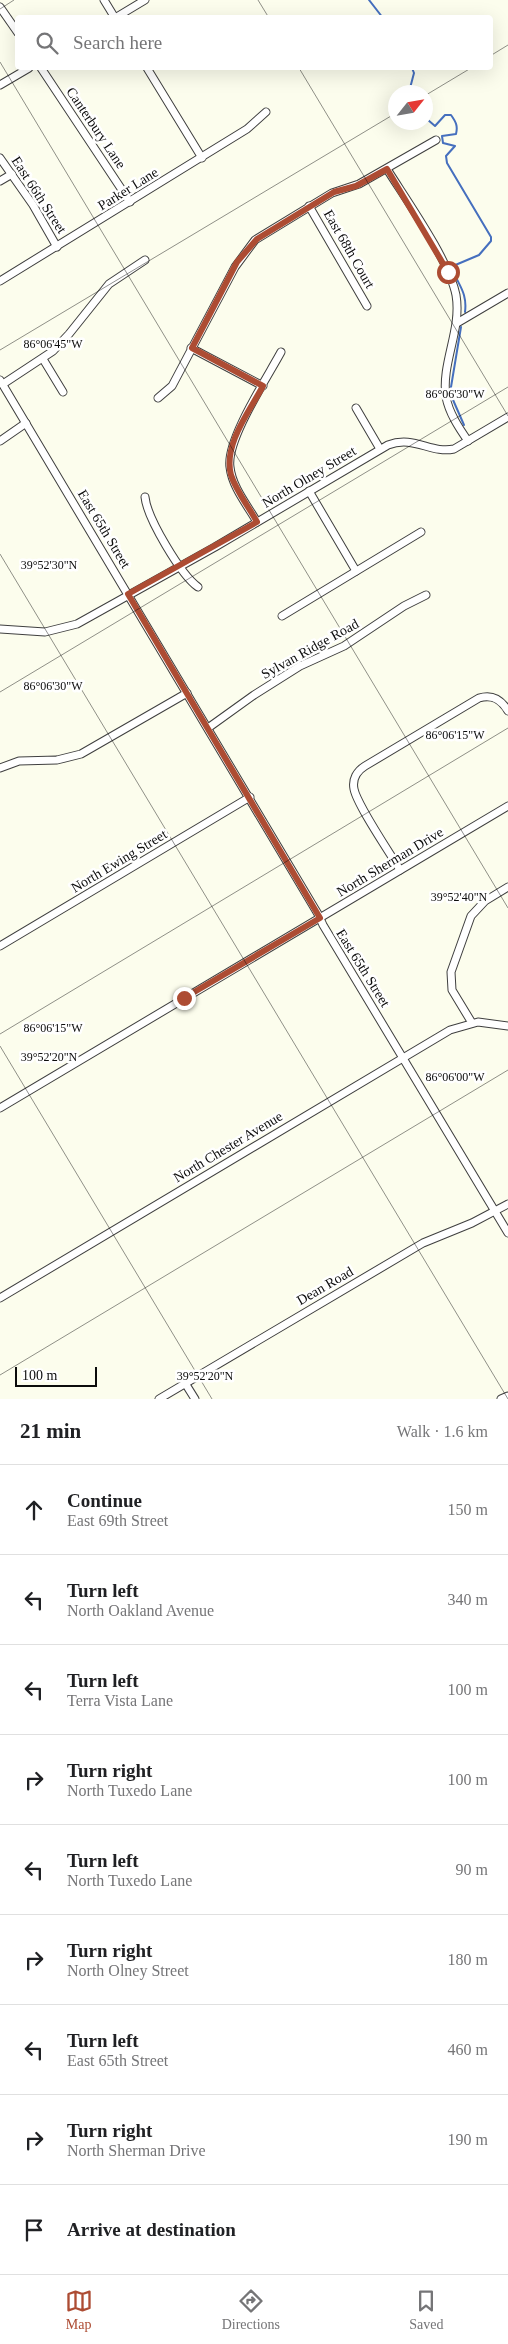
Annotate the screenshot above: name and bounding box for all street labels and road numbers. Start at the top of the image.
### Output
street label: Canterbury Lane [63,85,129,171]
street label: East 66th Street [9,154,69,236]
street label: Parker Lane [95,165,161,213]
street label: East 68th Court [321,207,378,291]
street label: North Olney Street [259,443,359,511]
street label: East 65th Street [75,487,133,571]
street label: Sylvan Ridge Road [259,616,361,682]
street label: North Sherman Drive [334,824,446,900]
street label: North Ewing Street [68,826,170,895]
street label: East 65th Street [333,926,393,1010]
street label: North Chester Avenue [171,1109,285,1185]
street label: Dean Road [294,1264,356,1308]

